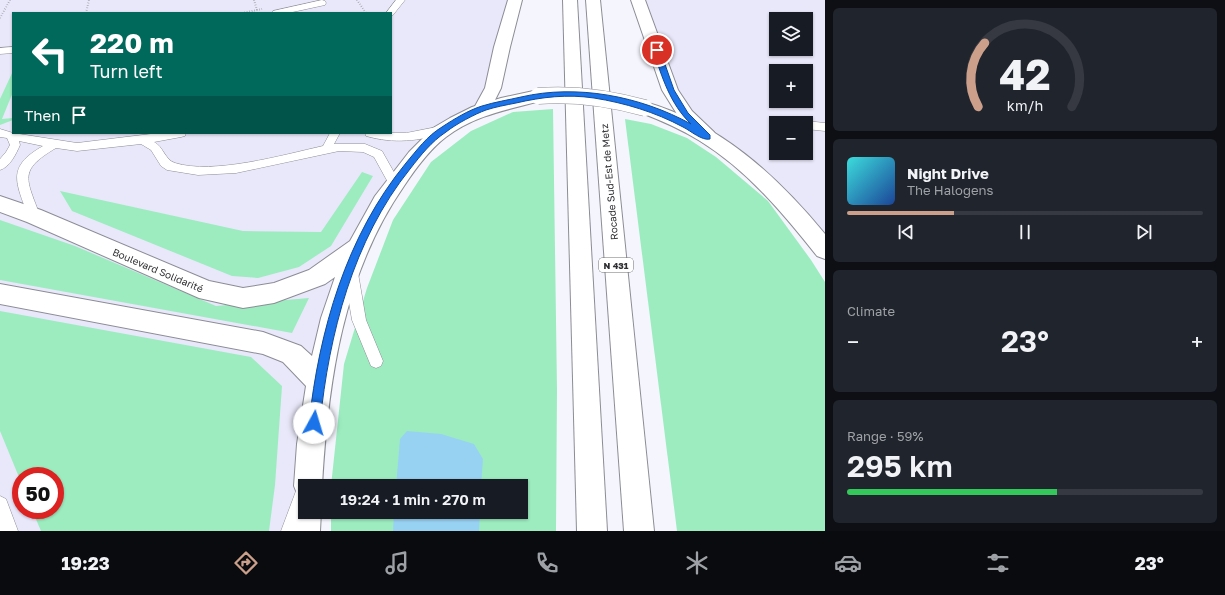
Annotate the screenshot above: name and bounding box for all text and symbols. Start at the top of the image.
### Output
map controls [769,12,813,160]
button: layers [769,12,813,56]
text: 220 m [90,26,174,59]
icon: left [24,28,76,80]
pin [640,33,674,67]
icon: arrive [646,39,668,61]
text: 42 [999,49,1051,99]
text: Turn left [90,60,163,82]
button: + [769,64,813,108]
text: km/h [1007,97,1043,114]
icon: arrive [68,104,90,126]
text: Then [24,106,60,124]
button: − [769,116,813,160]
street label: Rocade Sud-Est de Metz [598,123,620,241]
text: Night Drive [907,164,989,182]
text: The Halogens [907,182,993,198]
icon: previous [895,221,917,243]
icon: pause [1014,221,1036,243]
icon: next [1133,221,1155,243]
street label: Boulevard Solidarité [111,245,205,295]
road number: N 431 [599,258,633,272]
text: Climate [847,303,895,319]
text: 23° [1001,323,1049,359]
text: − [847,328,859,355]
text: + [1191,328,1203,355]
position arrow [293,402,335,444]
text: Range · 59% [847,428,923,444]
text: 295 km [847,448,953,484]
speed limit sign: 50 [12,467,64,519]
text: 19:24 · 1 min · 270 m [340,490,486,508]
icon: directions [232,549,260,577]
icon: music [383,549,411,577]
icon: phone [533,549,561,577]
icon: climate [683,549,711,577]
icon: car [834,549,862,577]
icon: filters [984,549,1012,577]
text: 19:23 [61,552,110,574]
text: 23° [1135,552,1164,574]

